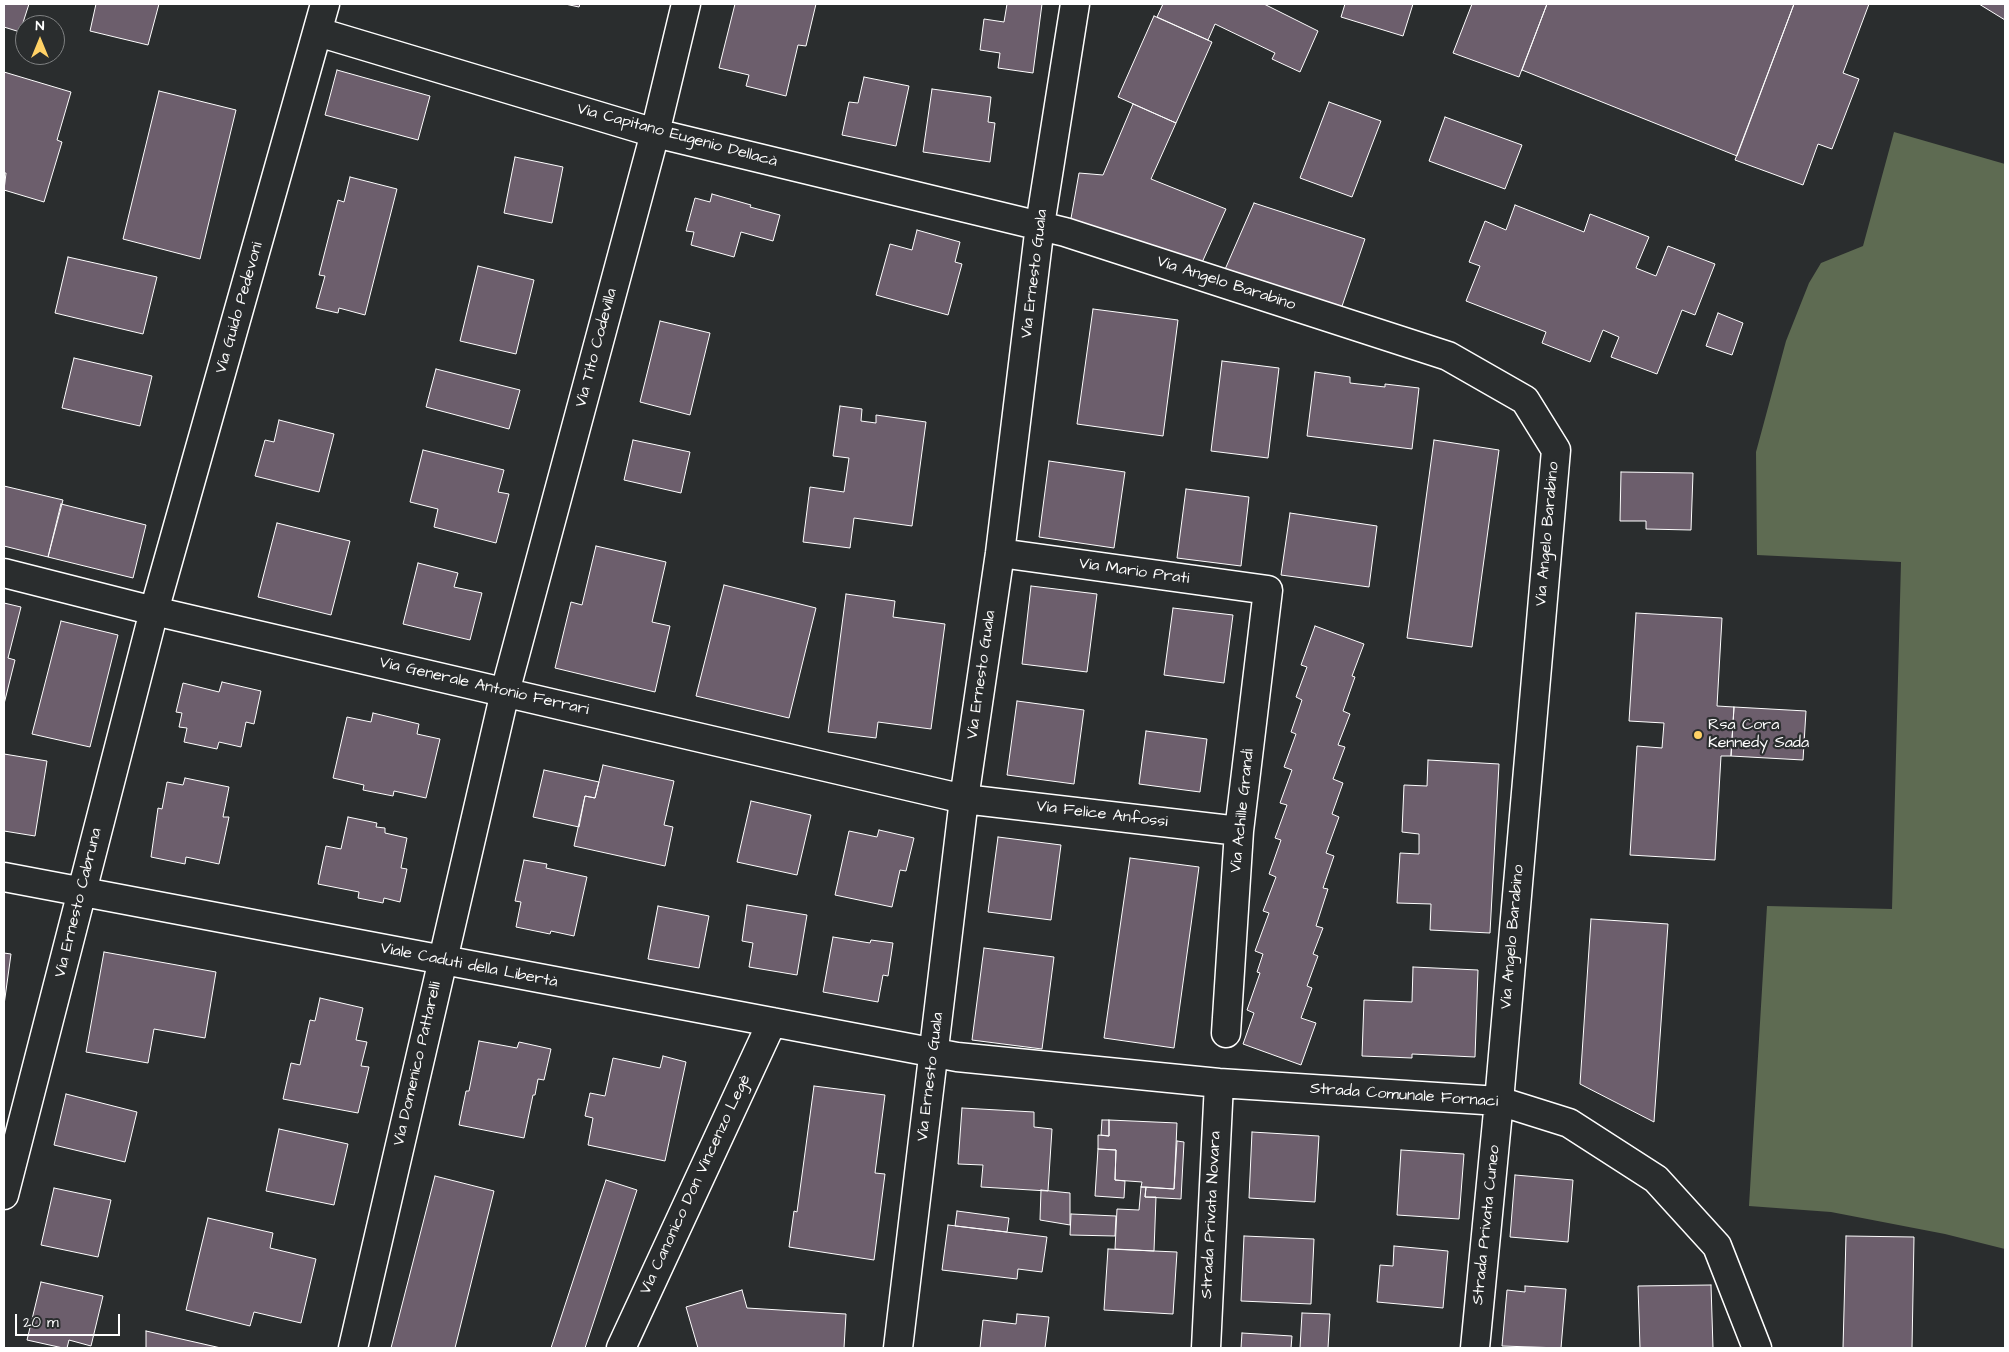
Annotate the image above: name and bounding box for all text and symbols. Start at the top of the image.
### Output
north arrow [15,15,65,65]
text: N [36,16,44,36]
street label: Via Capitano Eugenio Dellacà [575,100,779,172]
street label: Via Ernesto Guala [1018,208,1052,340]
street label: Via Guido Pedevoni [212,240,268,376]
street label: Via Angelo Barabino [1154,252,1298,316]
street label: Via Tito Codevilla [572,286,622,410]
street label: Via Angelo Barabino [1532,461,1564,607]
street label: Via Mario Prati [1078,555,1190,589]
street label: Via Ernesto Guala [963,609,1001,741]
street label: Via Generale Antonio Ferrari [377,654,591,720]
place label: Rsa Cora Kennedy Sada [1708,716,1809,754]
marker: Rsa Cora Kennedy Sada [1692,729,1704,741]
street label: Via Achille Grandi [1227,748,1259,874]
street label: Via Felice Anfossi [1035,797,1169,833]
street label: Via Ernesto Cabruna [51,826,107,980]
street label: Via Angelo Barabino [1497,864,1529,1010]
street label: Viale Caduti della Libertà [379,939,559,993]
street label: Via Domenico Pattarelli [390,980,446,1148]
street label: Via Ernesto Guala [914,1011,948,1143]
street label: Via Canonico Don Vincenzo Legè [636,1072,756,1298]
street label: Strada Comunale Fornaci [1309,1080,1499,1112]
street label: Strada Privata Novara [1198,1131,1226,1299]
street label: Strada Privata Cuneo [1469,1144,1505,1306]
scale bar [18,1304,122,1336]
text: 20 m [23,1312,59,1333]

